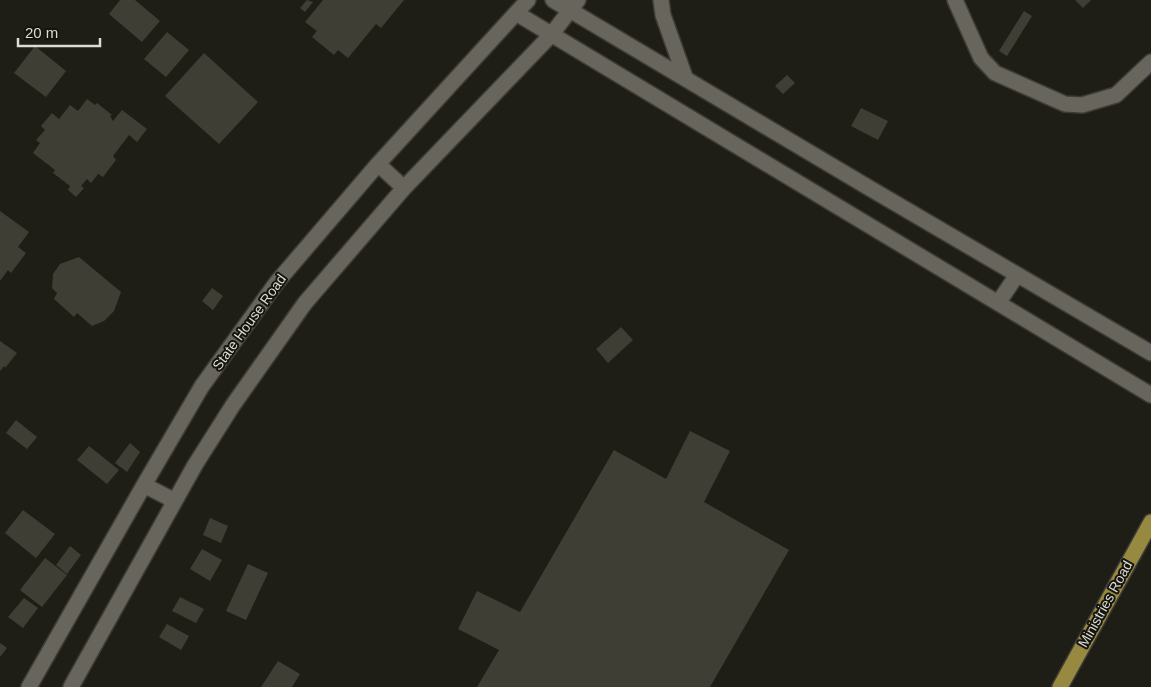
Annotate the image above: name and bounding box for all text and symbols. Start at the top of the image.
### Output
scale bar [18,15,100,47]
text: 20 m [25,24,58,41]
street label: State House Road [209,271,289,373]
street label: Ministries Road [1075,558,1135,650]

